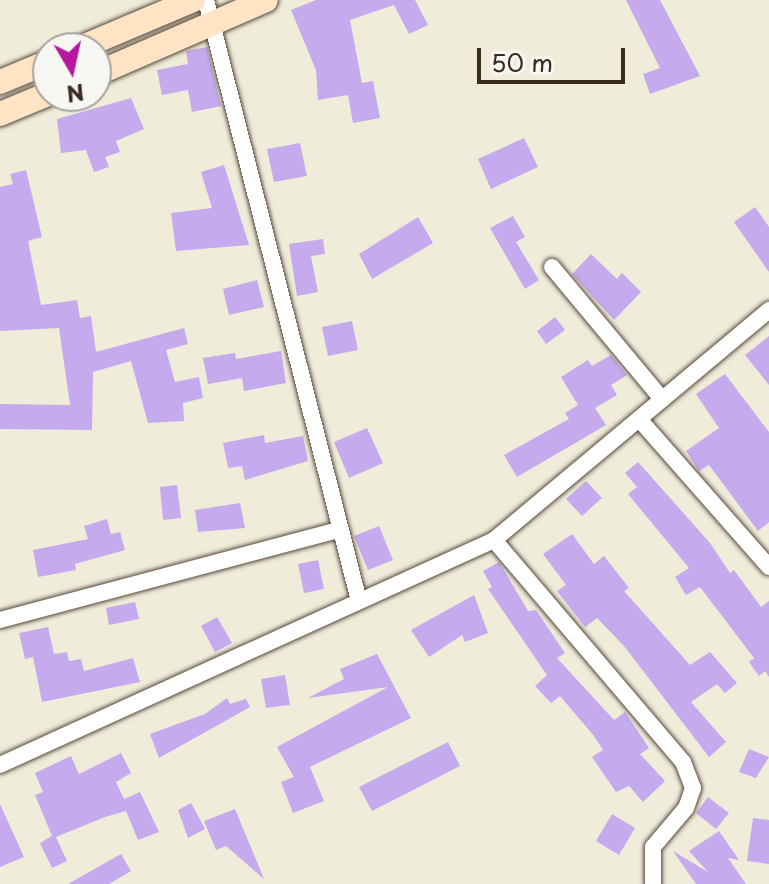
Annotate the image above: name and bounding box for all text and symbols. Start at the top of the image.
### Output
north arrow [32,32,112,112]
scale bar [481,32,629,82]
text: 50 m [491,44,553,80]
text: N [64,77,87,112]

